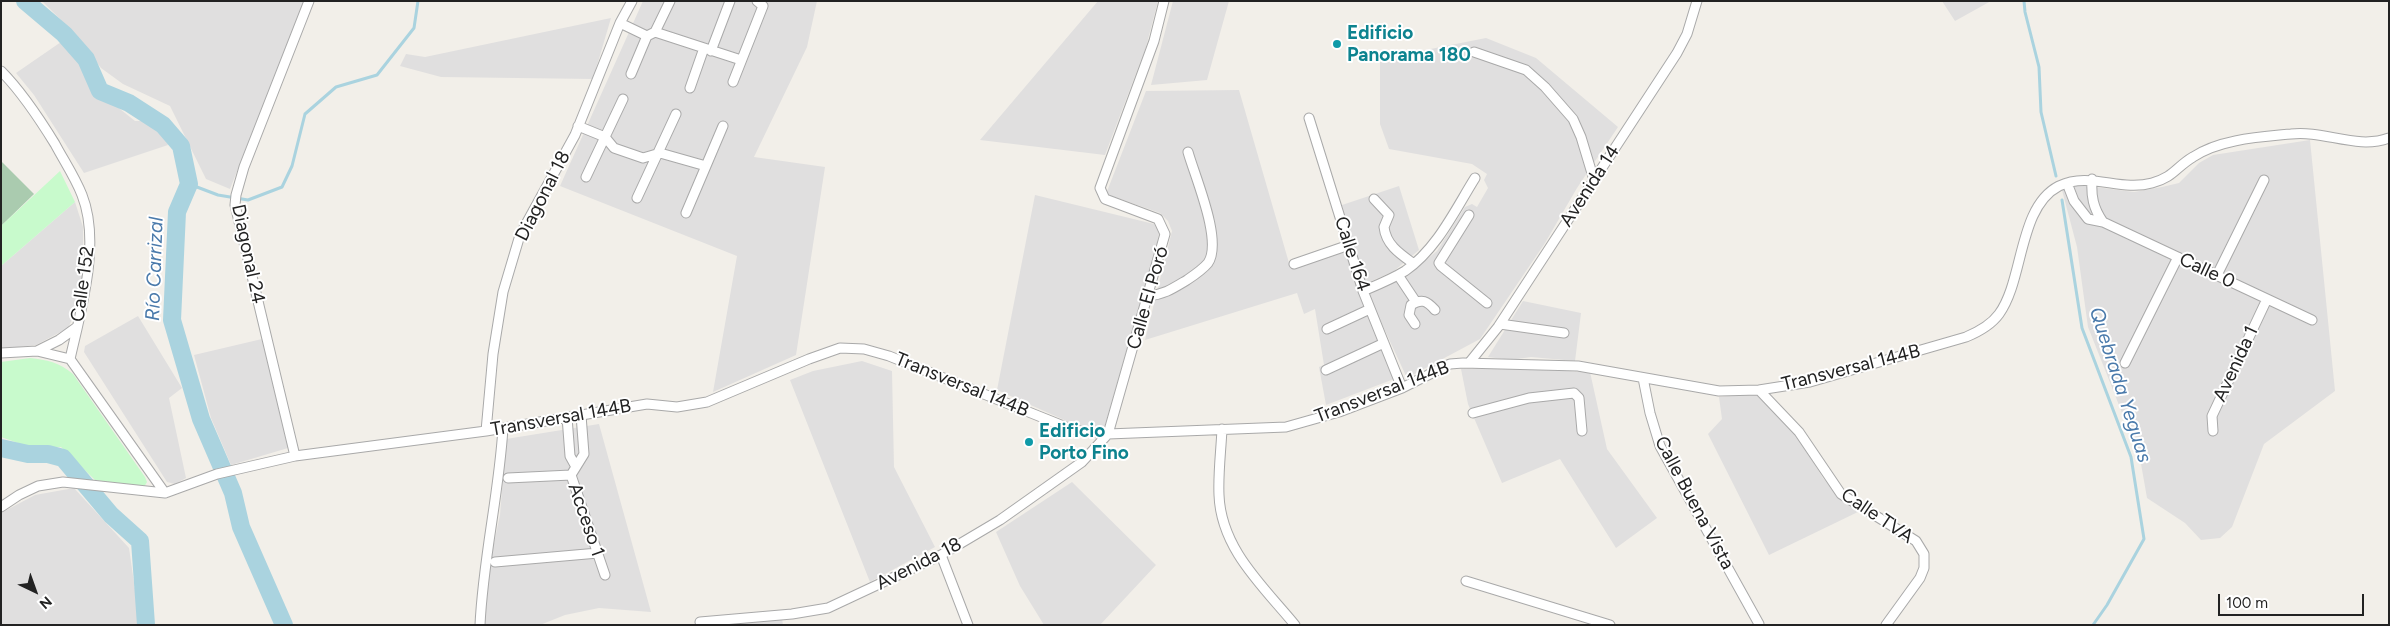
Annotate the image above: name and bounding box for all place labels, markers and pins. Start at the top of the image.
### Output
place label: Edificio Panorama 180 [1347,22,1471,66]
marker: Edificio Panorama 180 [1331,38,1343,50]
place label: Edificio Porto Fino [1039,420,1129,464]
marker: Edificio Porto Fino [1023,436,1035,448]

